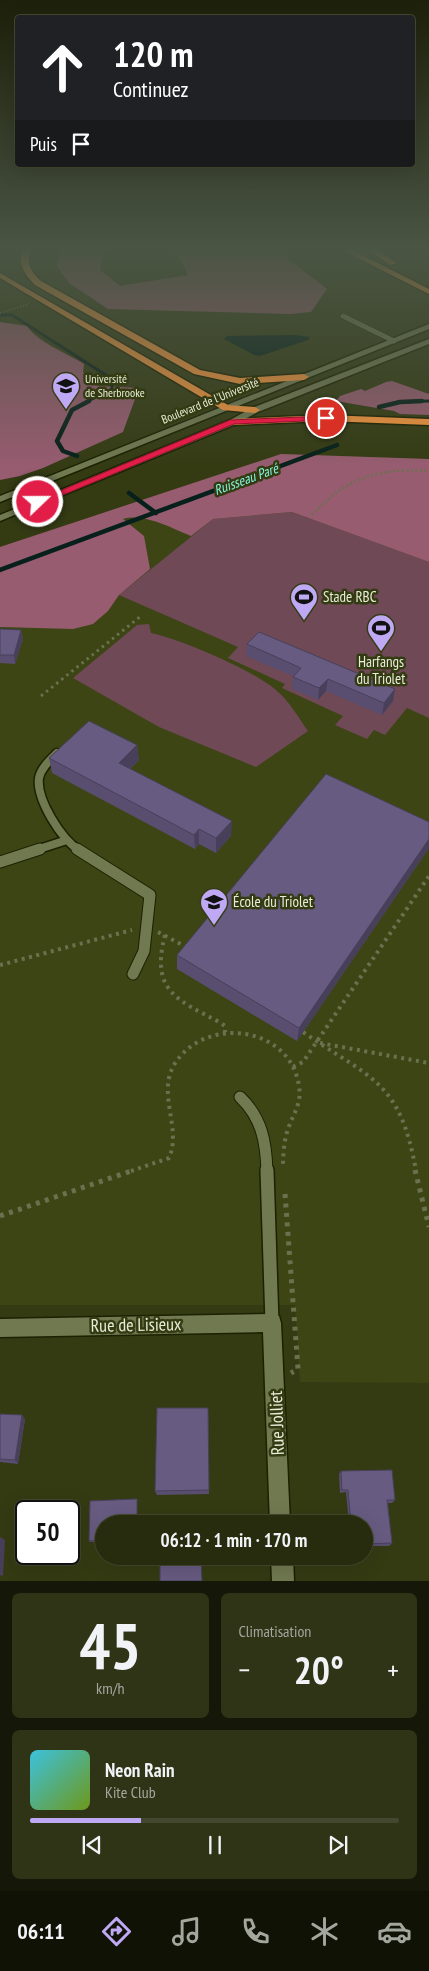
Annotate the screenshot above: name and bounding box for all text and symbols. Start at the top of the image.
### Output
text: 120 m [113,31,194,77]
icon: ahead [30,35,95,100]
text: Continuez [113,75,188,103]
icon: arrive [67,130,95,158]
text: Puis [30,132,57,156]
school or university icon: Université de Sherbrooke [51,371,81,410]
place label: Université de Sherbrooke [85,371,145,400]
street label: Boulevard de l'Université [159,374,261,427]
pin [305,397,347,439]
icon: arrive [312,404,340,432]
water label: Ruisseau Paré [211,459,282,499]
position arrow [11,475,63,527]
sports icon: Stade RBC [289,582,319,621]
place label: Stade RBC [323,587,377,606]
sports icon: Harfangs du Triolet [366,613,396,652]
place label: Harfangs du Triolet [357,652,405,688]
school or university icon: École du Triolet [199,887,229,926]
place label: École du Triolet [233,892,313,911]
street label: Rue de Lisieux [90,1312,182,1337]
street label: Rue Jolliet [264,1390,289,1456]
speed limit sign: 50 [15,1500,80,1565]
text: 06:12 · 1 min · 170 m [161,1528,307,1552]
text: 45 [79,1603,141,1687]
text: Climatisation [239,1621,311,1641]
text: 20° [294,1645,344,1694]
text: − [239,1651,250,1688]
text: + [387,1651,399,1688]
text: km/h [96,1678,124,1698]
text: Neon Rain [105,1758,174,1782]
text: Kite Club [105,1782,156,1802]
icon: previous [78,1831,106,1859]
icon: pause [201,1831,229,1859]
icon: next [324,1831,352,1859]
icon: directions [99,1914,134,1949]
icon: music [169,1914,204,1949]
icon: phone [238,1914,273,1949]
icon: climate [307,1914,342,1949]
icon: car [377,1914,412,1949]
text: 06:11 [17,1917,65,1945]

